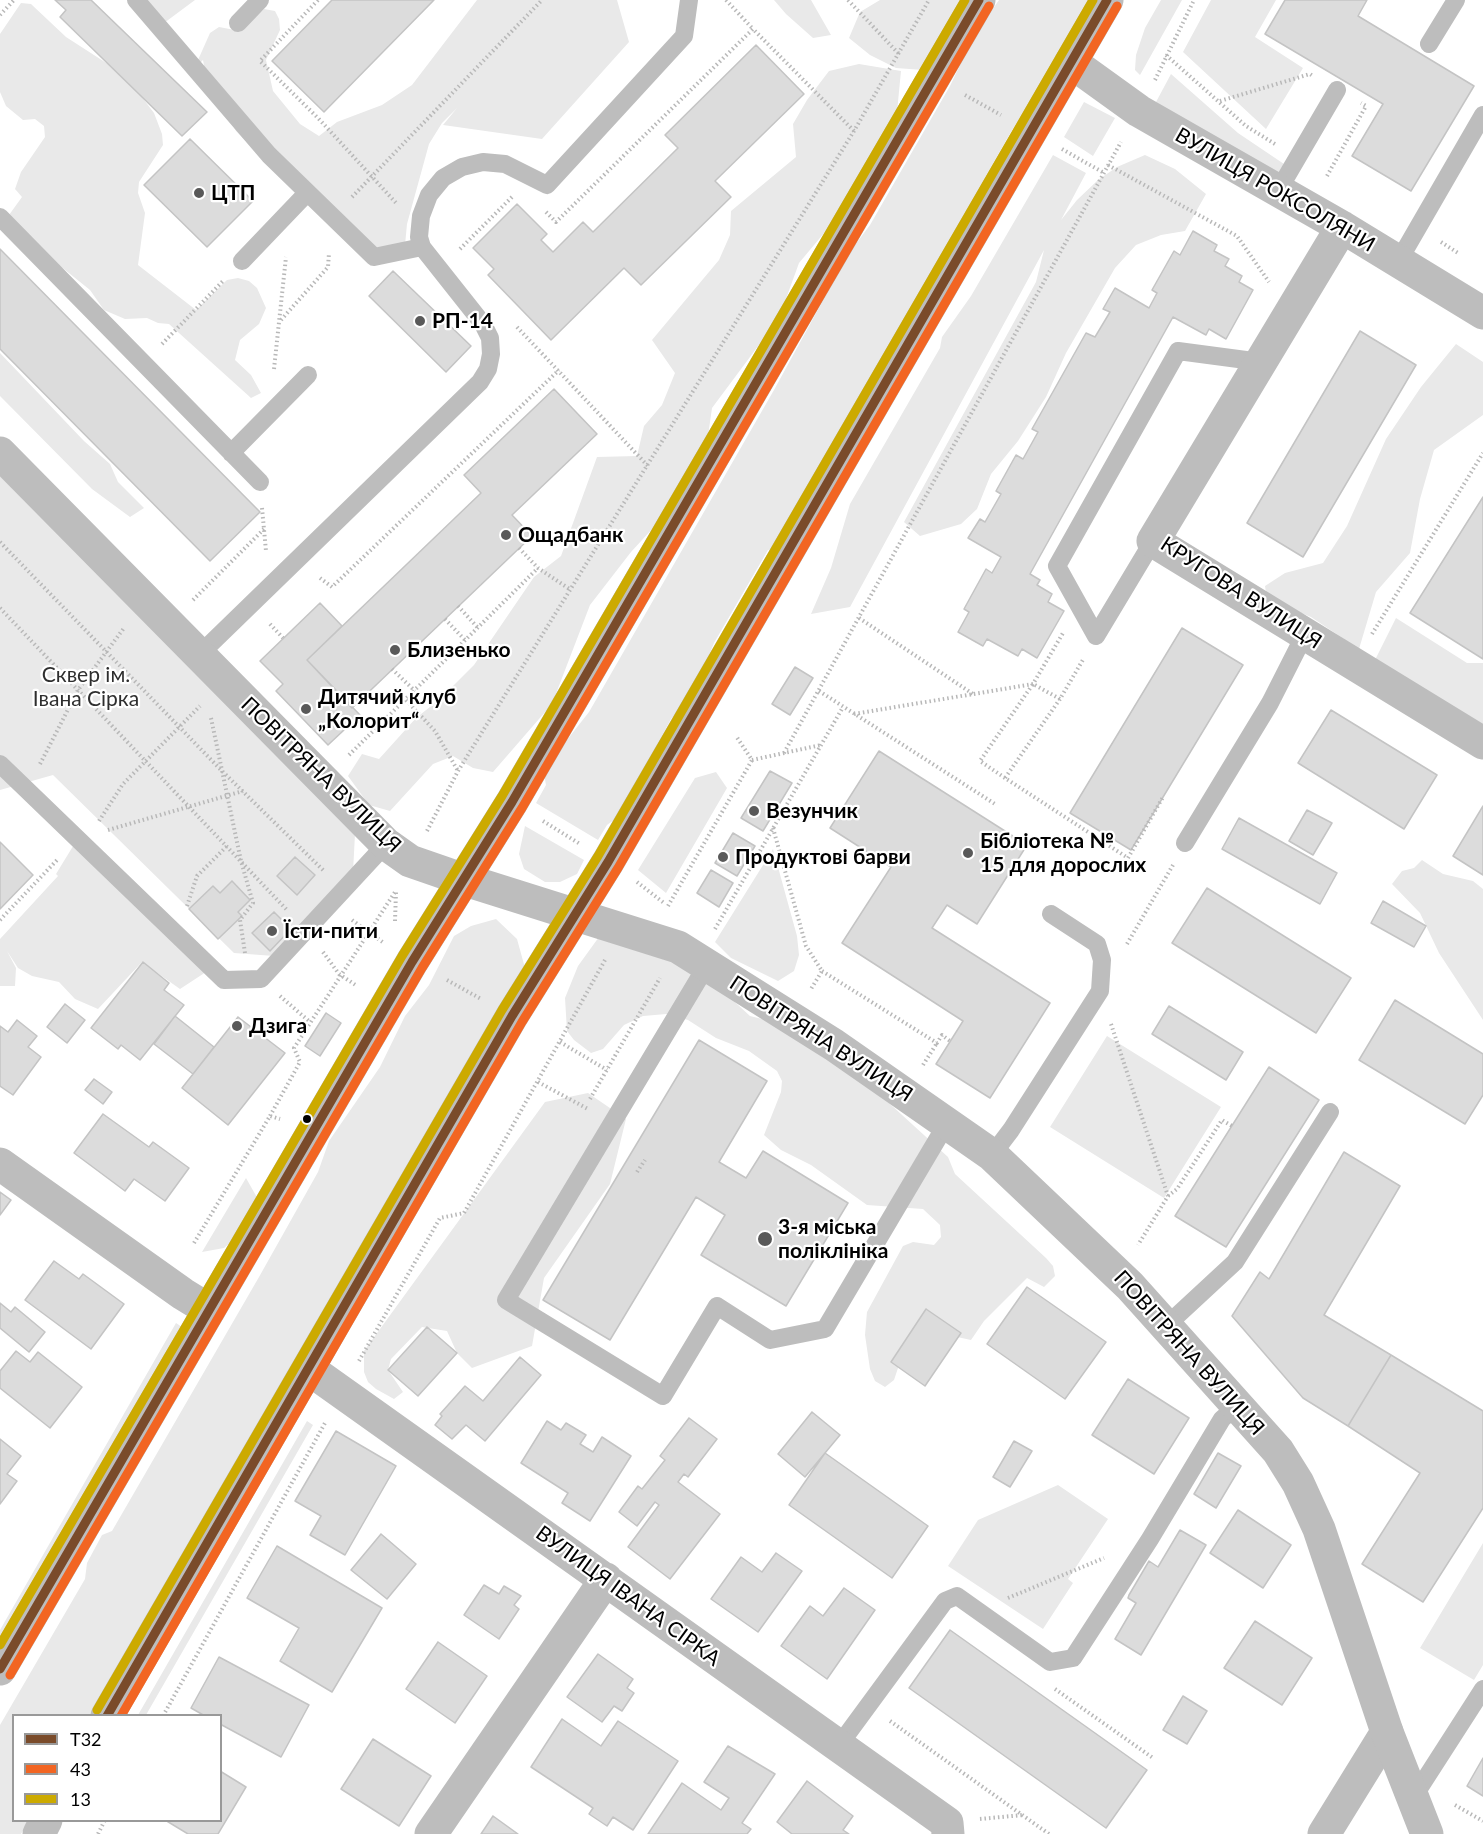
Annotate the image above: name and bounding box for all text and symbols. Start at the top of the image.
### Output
street label: ВУЛИЦЯ РОКСОЛЯНИ [1171,122,1379,258]
place label: ЦТП [211,180,255,206]
marker: ЦТП [192,186,206,200]
place label: РП-14 [432,308,493,334]
marker: РП-14 [413,314,427,328]
place label: Ощадбанк [518,522,623,548]
marker: Ощадбанк [499,528,513,542]
street label: КРУГОВА ВУЛИЦЯ [1156,532,1326,654]
place label: Близенько [407,637,511,663]
marker: Близенько [388,643,402,657]
park label: Сквер ім. Івана Сірка [33,662,139,712]
place label: Дитячий клуб „Колорит“ [318,684,456,734]
street label: ПОВІТРЯНА ВУЛИЦЯ [236,692,406,858]
marker: Дитячий клуб „Колорит“ [299,702,313,716]
place label: Везунчик [766,798,858,824]
marker: Везунчик [747,804,761,818]
place label: Бібліотека № 15 для дорослих [980,828,1146,878]
place label: Продуктові барви [735,844,911,870]
marker: Бібліотека № 15 для дорослих [961,846,975,860]
marker: Продуктові барви [716,850,730,864]
place label: Їсти-пити [284,918,378,944]
marker: Їсти-пити [265,924,279,938]
street label: ПОВІТРЯНА ВУЛИЦЯ [725,970,917,1108]
place label: Дзига [249,1013,307,1039]
marker: Дзига [230,1019,244,1033]
unlabelled marker [301,1113,313,1125]
place label: 3-я міська поліклініка [778,1214,888,1264]
marker: 3-я міська поліклініка [756,1230,774,1248]
street label: ПОВІТРЯНА ВУЛИЦЯ [1108,1265,1270,1441]
street label: ВУЛИЦЯ ІВАНА СІРКА [531,1521,725,1671]
legend [12,1714,222,1822]
text: Т32 [70,1728,102,1750]
text: 43 [70,1758,91,1780]
text: 13 [70,1788,91,1810]

